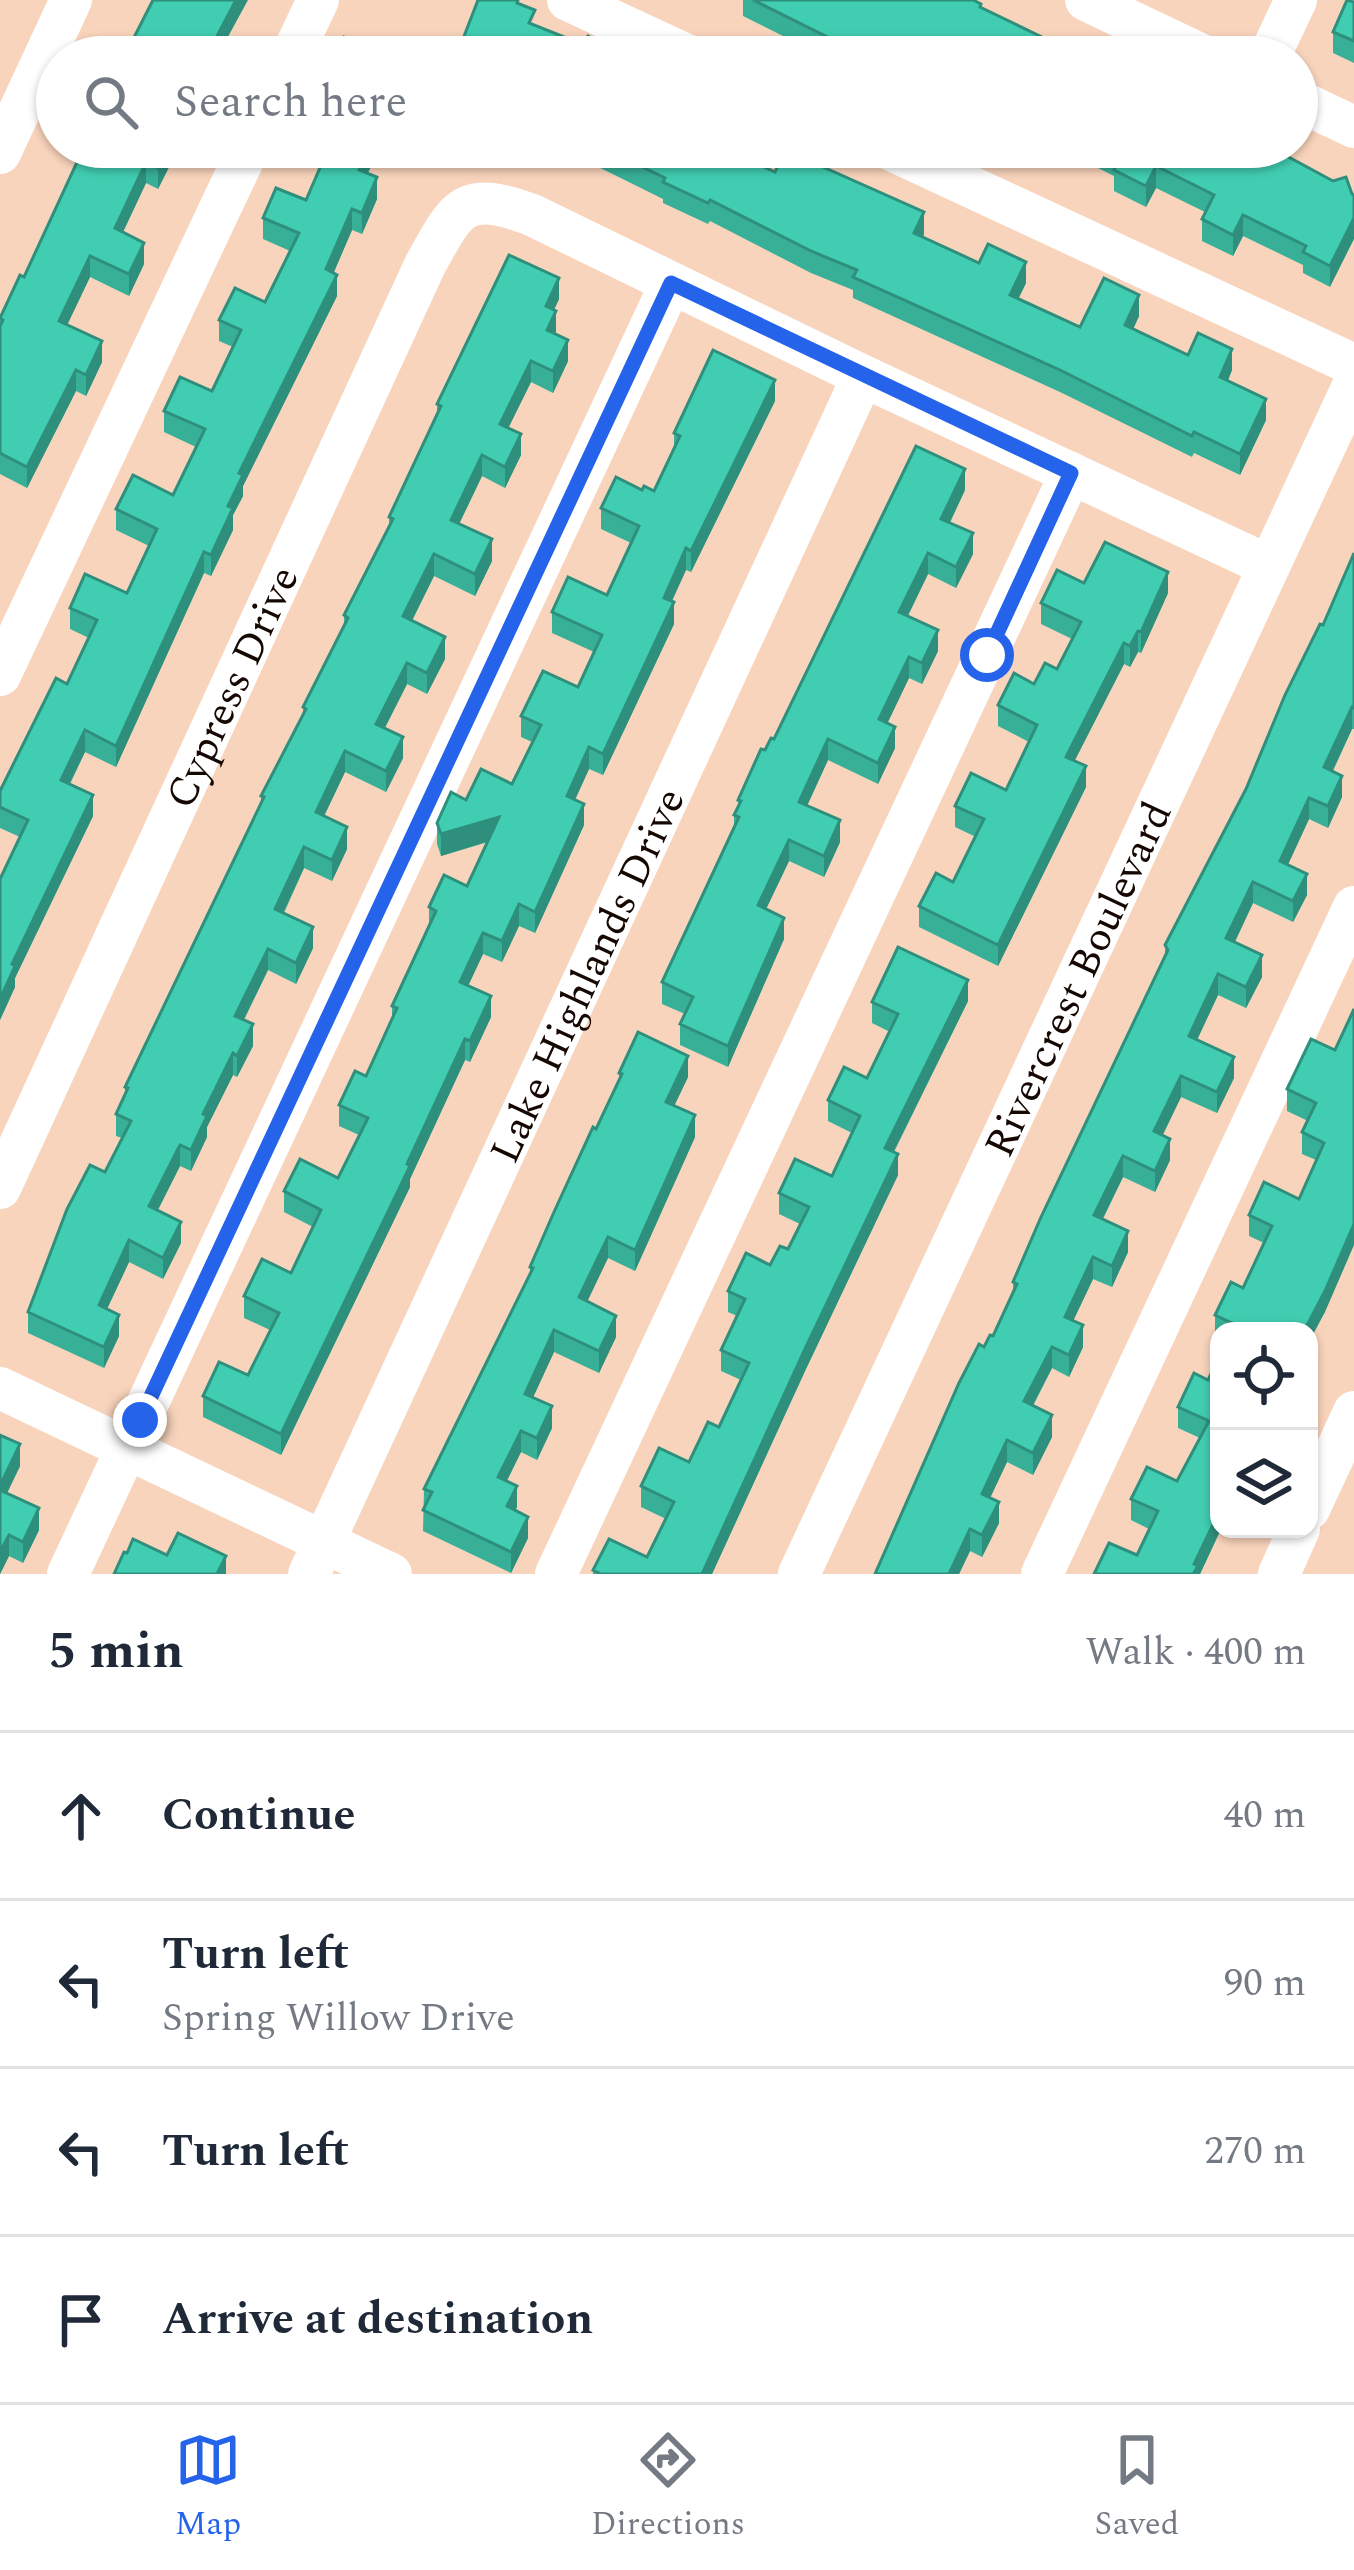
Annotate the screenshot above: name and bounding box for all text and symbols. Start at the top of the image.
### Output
search box [36,36,1318,168]
text: Search here [174,68,407,137]
icon: search [78,69,144,135]
street label: Cypress Drive [150,556,316,819]
route start [960,628,1014,682]
street label: Lake Highlands Drive [474,778,702,1174]
street label: Rivercrest Boulevard [969,791,1189,1168]
map controls [1210,1322,1318,1538]
button: locate [1210,1322,1318,1430]
route end [113,1393,167,1447]
button: layers [1210,1430,1318,1538]
text: 5 min [48,1613,184,1691]
text: Walk · 400 m [1085,1623,1306,1682]
text: Continue [162,1781,355,1850]
icon: ahead [48,1783,114,1849]
text: 40 m [1224,1786,1306,1845]
text: Turn left [162,1920,349,1989]
icon: left [48,1951,114,2017]
text: 90 m [1224,1954,1306,2013]
text: Spring Willow Drive [162,1989,515,2048]
text: Turn left [162,2117,349,2186]
icon: left [48,2119,114,2185]
text: 270 m [1204,2122,1306,2181]
text: Arrive at destination [162,2285,593,2354]
icon: arrive [48,2287,114,2353]
tab: Map [175,2427,241,2549]
tab: Directions [591,2427,745,2549]
tab: Saved [1095,2427,1179,2549]

